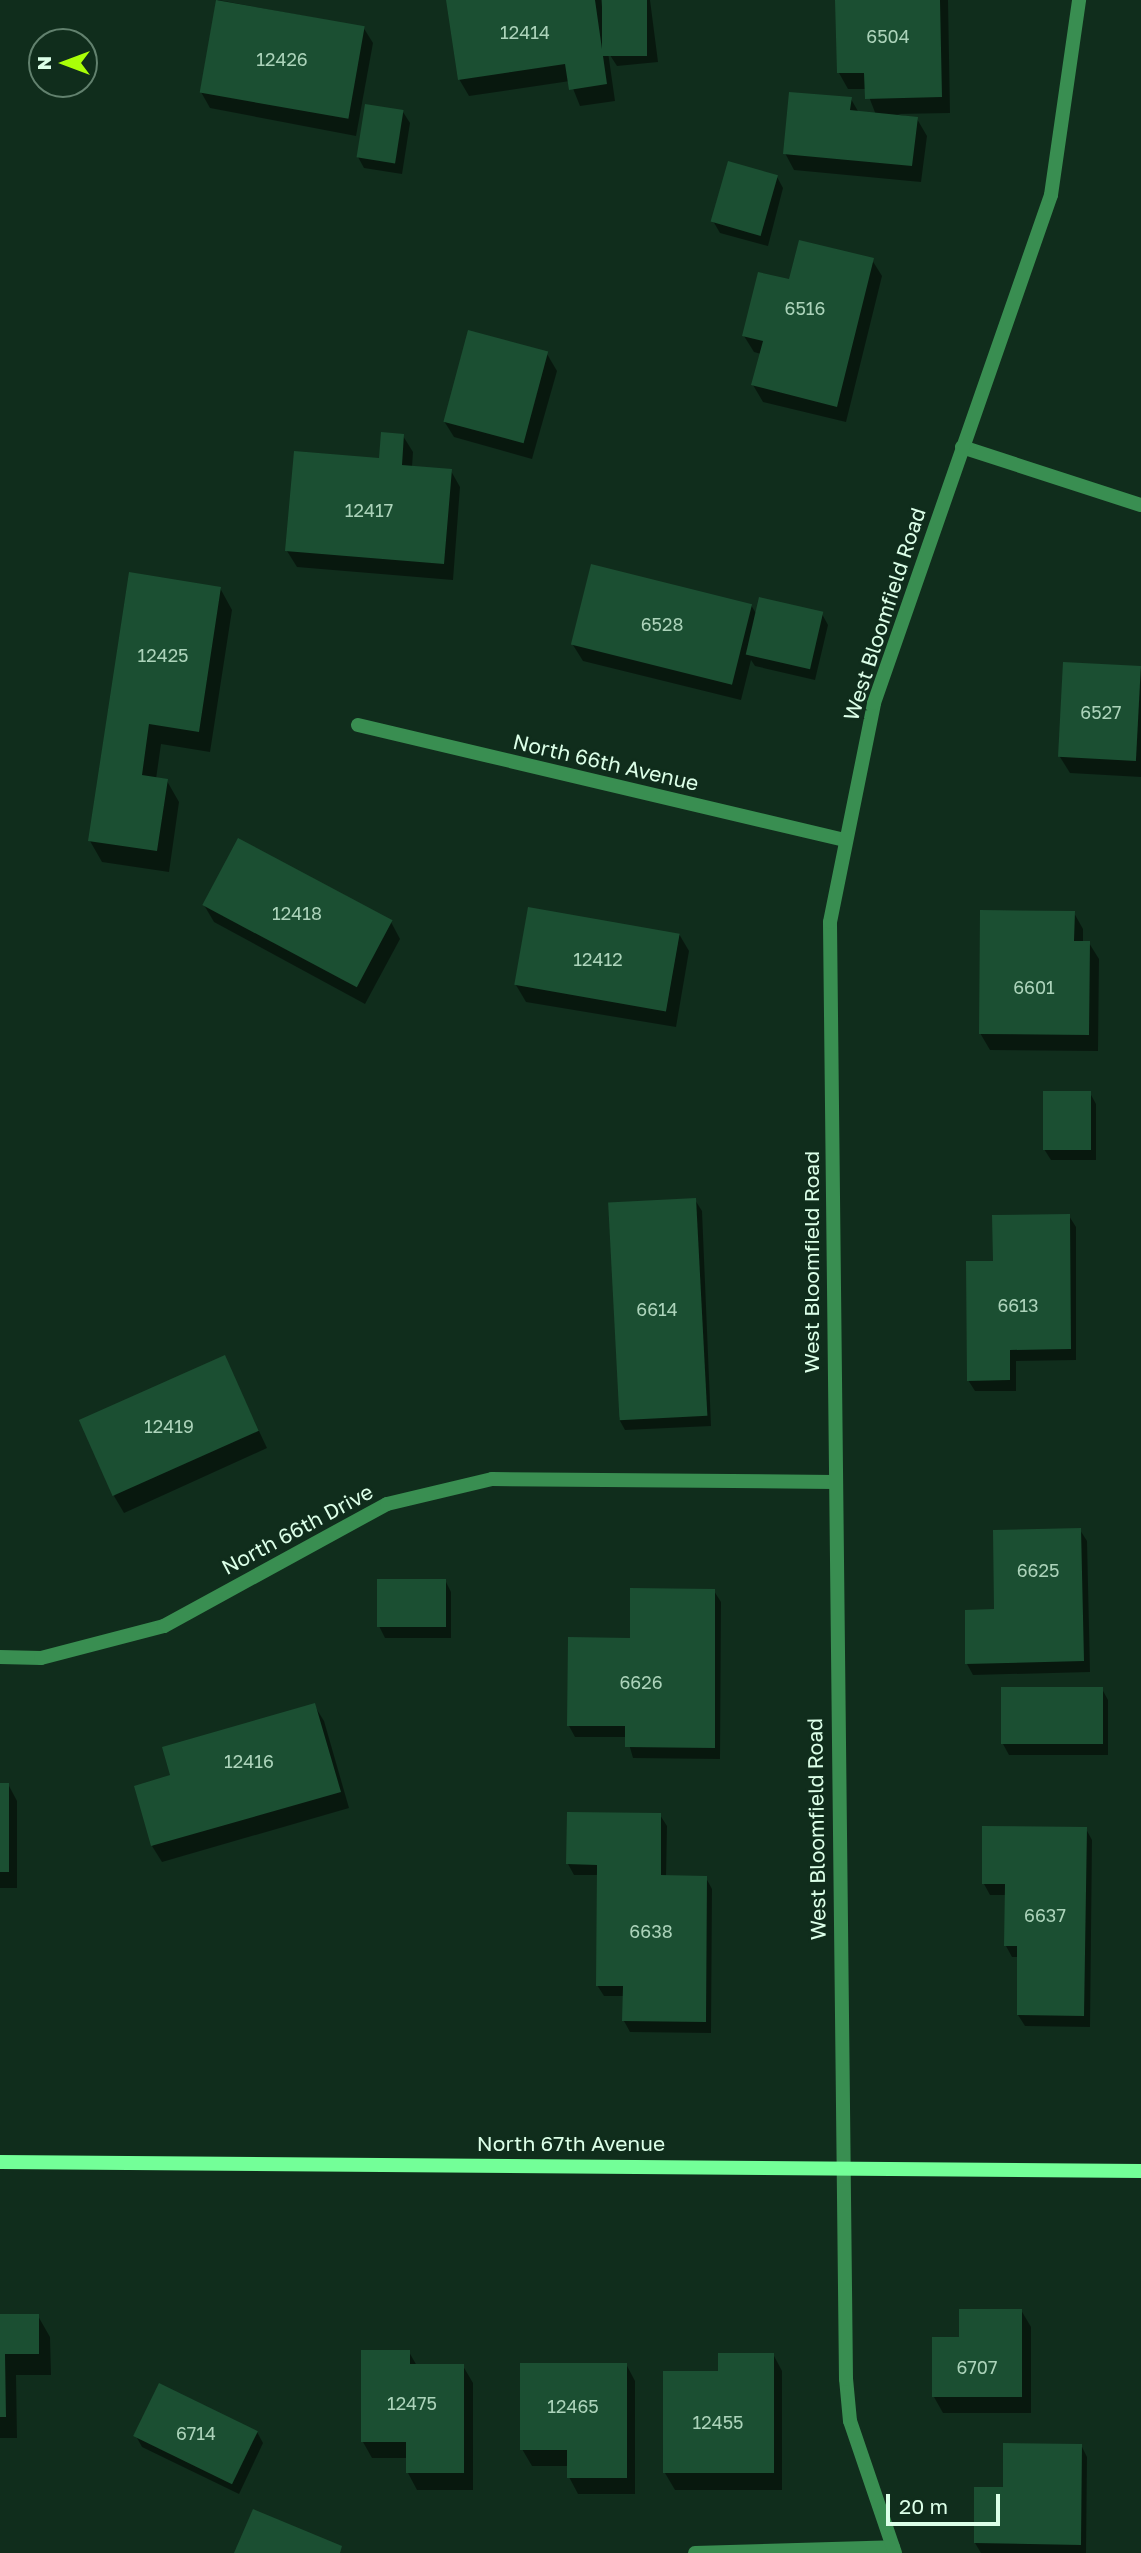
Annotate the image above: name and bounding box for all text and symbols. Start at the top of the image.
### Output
house number: 12414 [500,21,550,43]
house number: 6504 [866,25,910,47]
north arrow [28,28,98,98]
house number: 12426 [256,48,308,70]
text: N [32,56,55,70]
house number: 6516 [785,297,825,319]
house number: 12417 [345,499,393,521]
street label: West Bloomfield Road [838,504,930,724]
house number: 6528 [641,613,683,635]
house number: 12425 [137,644,189,666]
house number: 6527 [1080,701,1122,723]
street label: North 66th Avenue [511,728,701,796]
house number: 12418 [272,902,322,924]
house number: 12412 [573,948,623,970]
house number: 6601 [1013,976,1055,998]
street label: West Bloomfield Road [798,1151,824,1373]
house number: 6613 [997,1294,1039,1316]
house number: 6614 [636,1298,678,1320]
house number: 12419 [144,1415,194,1437]
street label: North 66th Drive [217,1478,377,1580]
house number: 6625 [1017,1559,1059,1581]
house number: 6626 [619,1671,663,1693]
street label: West Bloomfield Road [801,1718,831,1940]
house number: 12416 [224,1750,274,1772]
house number: 6637 [1024,1904,1066,1926]
house number: 6638 [629,1920,673,1942]
street label: North 67th Avenue [477,2130,665,2156]
house number: 6707 [956,2356,998,2378]
house number: 12475 [387,2392,437,2414]
house number: 12465 [547,2395,599,2417]
house number: 12455 [692,2411,744,2433]
house number: 6714 [176,2422,216,2444]
scale bar [889,2480,1003,2524]
text: 20 m [899,2493,948,2519]

